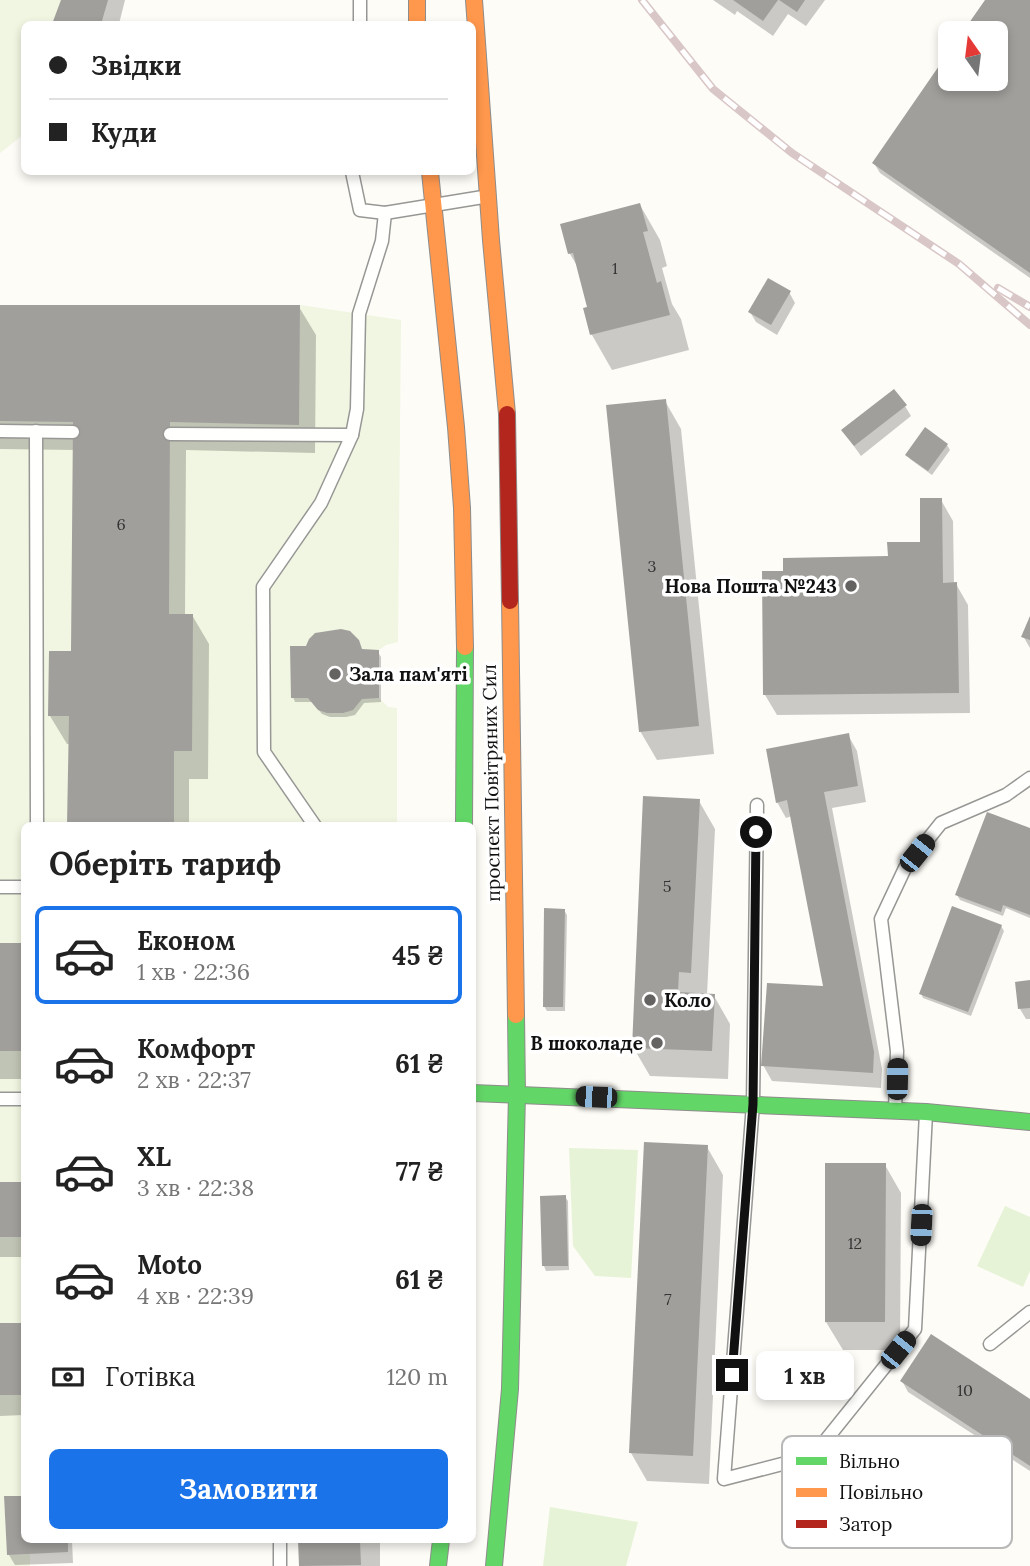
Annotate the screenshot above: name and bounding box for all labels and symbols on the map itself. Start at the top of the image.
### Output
north arrow [938,21,1008,91]
house number: 1 [612,258,618,278]
house number: 6 [116,514,126,534]
house number: 3 [648,556,657,576]
place label: Нова Пошта №243 [665,574,837,598]
marker: Нова Пошта №243 [843,578,859,594]
place label: Зала пам'яті [349,662,468,686]
street label: проспект Повітряних Сил [477,664,505,902]
marker: Зала пам'яті [327,666,343,682]
route start [740,816,772,848]
car [896,830,939,876]
house number: 5 [663,876,671,896]
place label: Коло [664,988,712,1012]
marker: Коло [642,992,658,1008]
place label: В шоколаде [530,1031,643,1055]
marker: В шоколаде [649,1035,665,1051]
car [887,1058,908,1100]
car [575,1086,618,1108]
car [910,1203,933,1247]
house number: 12 [848,1233,862,1253]
house number: 7 [664,1289,672,1309]
car [877,1327,920,1373]
callout: 1 хв [756,1350,854,1400]
route end [716,1359,748,1391]
house number: 10 [957,1380,973,1400]
legend [782,1436,1012,1548]
text: Вільно [839,1449,900,1473]
text: Повільно [839,1480,923,1504]
text: Затор [839,1512,892,1536]

